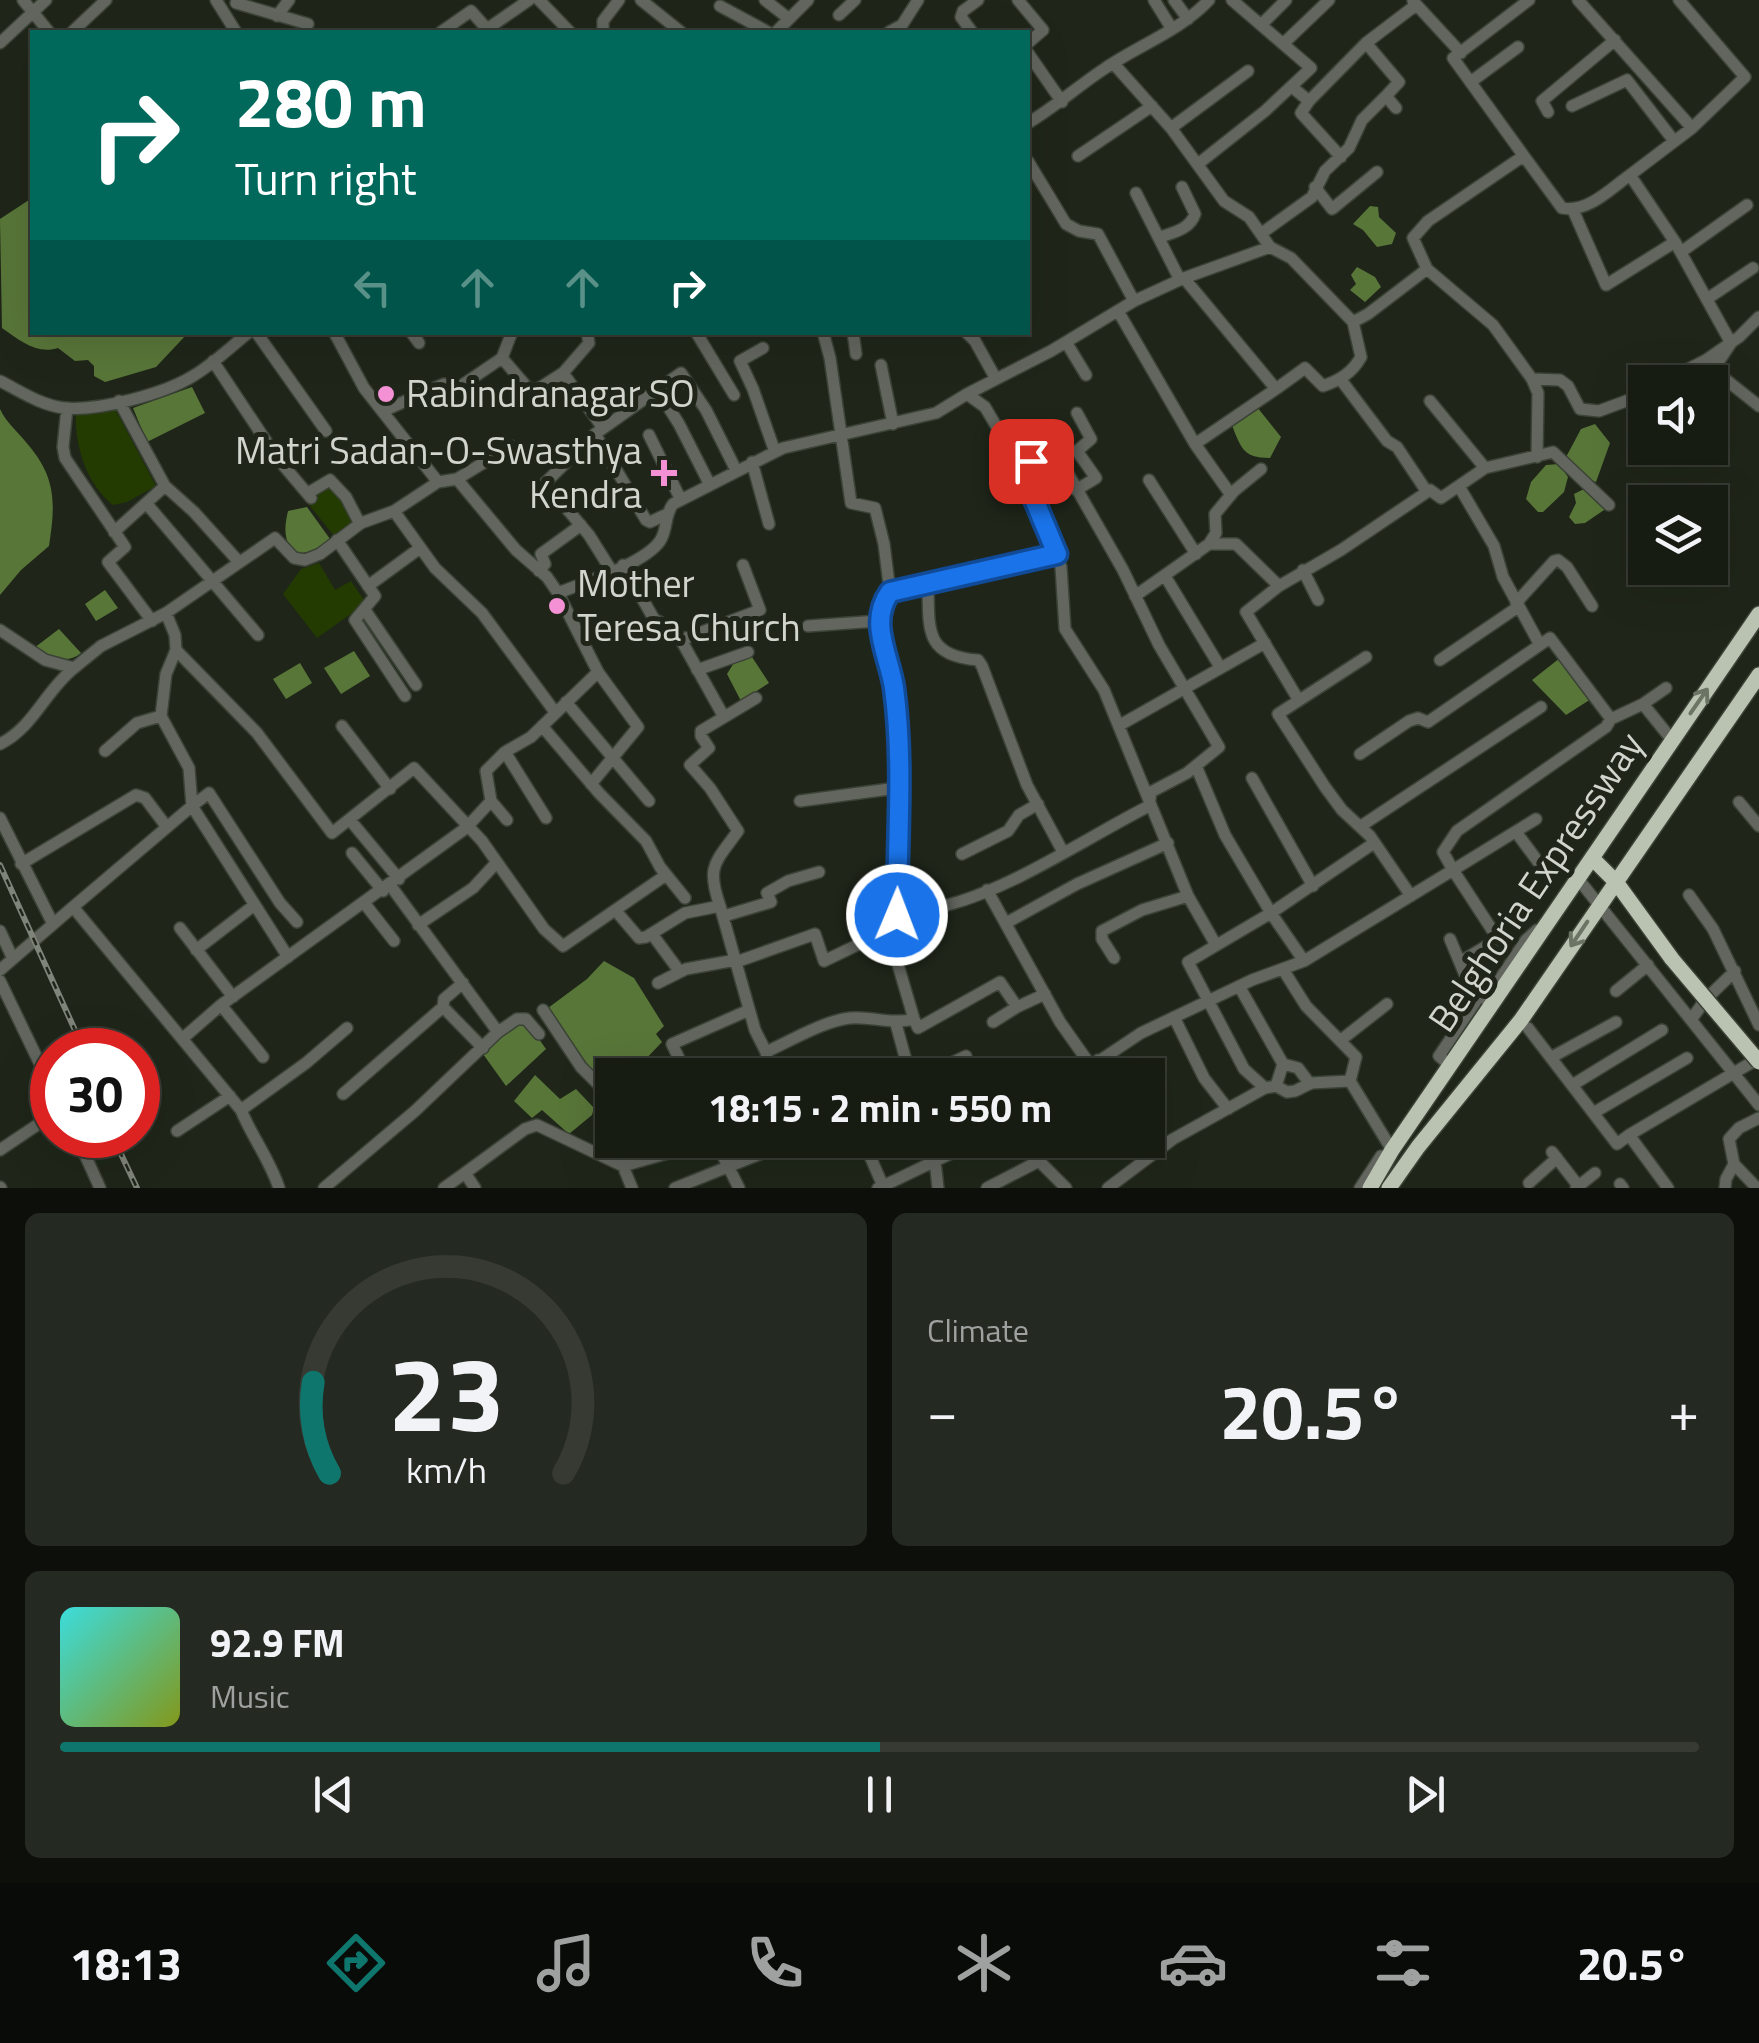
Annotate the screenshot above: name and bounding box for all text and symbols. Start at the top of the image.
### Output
text: 280 m [235,48,427,154]
icon: right [70,70,200,200]
text: Turn right [235,144,417,212]
icon: left [345,260,400,315]
icon: ahead [450,260,505,315]
icon: ahead [555,260,610,315]
icon: right [660,260,715,315]
place label: Rabindranagar SO [406,364,695,422]
map controls [1628,365,1728,585]
button: sound [1628,365,1728,465]
marker: Rabindranagar SO [375,383,397,405]
pin [989,419,1074,504]
place label: Matri Sadan-O-Swasthya Kendra [235,421,642,523]
icon: arrive [1004,434,1059,489]
marker: Matri Sadan-O-Swasthya Kendra [651,460,677,486]
button: layers [1628,485,1728,585]
place label: Mother Teresa Church [577,554,801,656]
marker: Mother Teresa Church [546,595,568,617]
one-way arrow [1688,688,1709,715]
street label: Belghoria Expressway [1413,719,1658,1043]
position arrow [845,863,949,967]
one-way arrow [1569,919,1590,947]
speed limit sign: 30 [30,1028,160,1158]
text: 18:15 · 2 min · 550 m [708,1079,1052,1137]
text: Climate [927,1306,1029,1354]
text: 23 [388,1313,504,1471]
text: 20.5° [1219,1354,1407,1468]
text: − [927,1369,958,1452]
text: + [1668,1369,1699,1452]
text: km/h [406,1442,486,1497]
text: 92.9 FM [210,1614,345,1672]
text: Music [210,1672,290,1720]
icon: previous [306,1767,361,1822]
icon: pause [852,1767,907,1822]
icon: next [1398,1767,1453,1822]
icon: directions [321,1928,391,1998]
icon: music [531,1928,601,1998]
icon: phone [740,1928,810,1998]
icon: climate [949,1928,1019,1998]
icon: car [1158,1928,1228,1998]
icon: filters [1368,1928,1438,1998]
text: 18:13 [70,1929,182,1997]
text: 20.5° [1577,1929,1689,1997]

